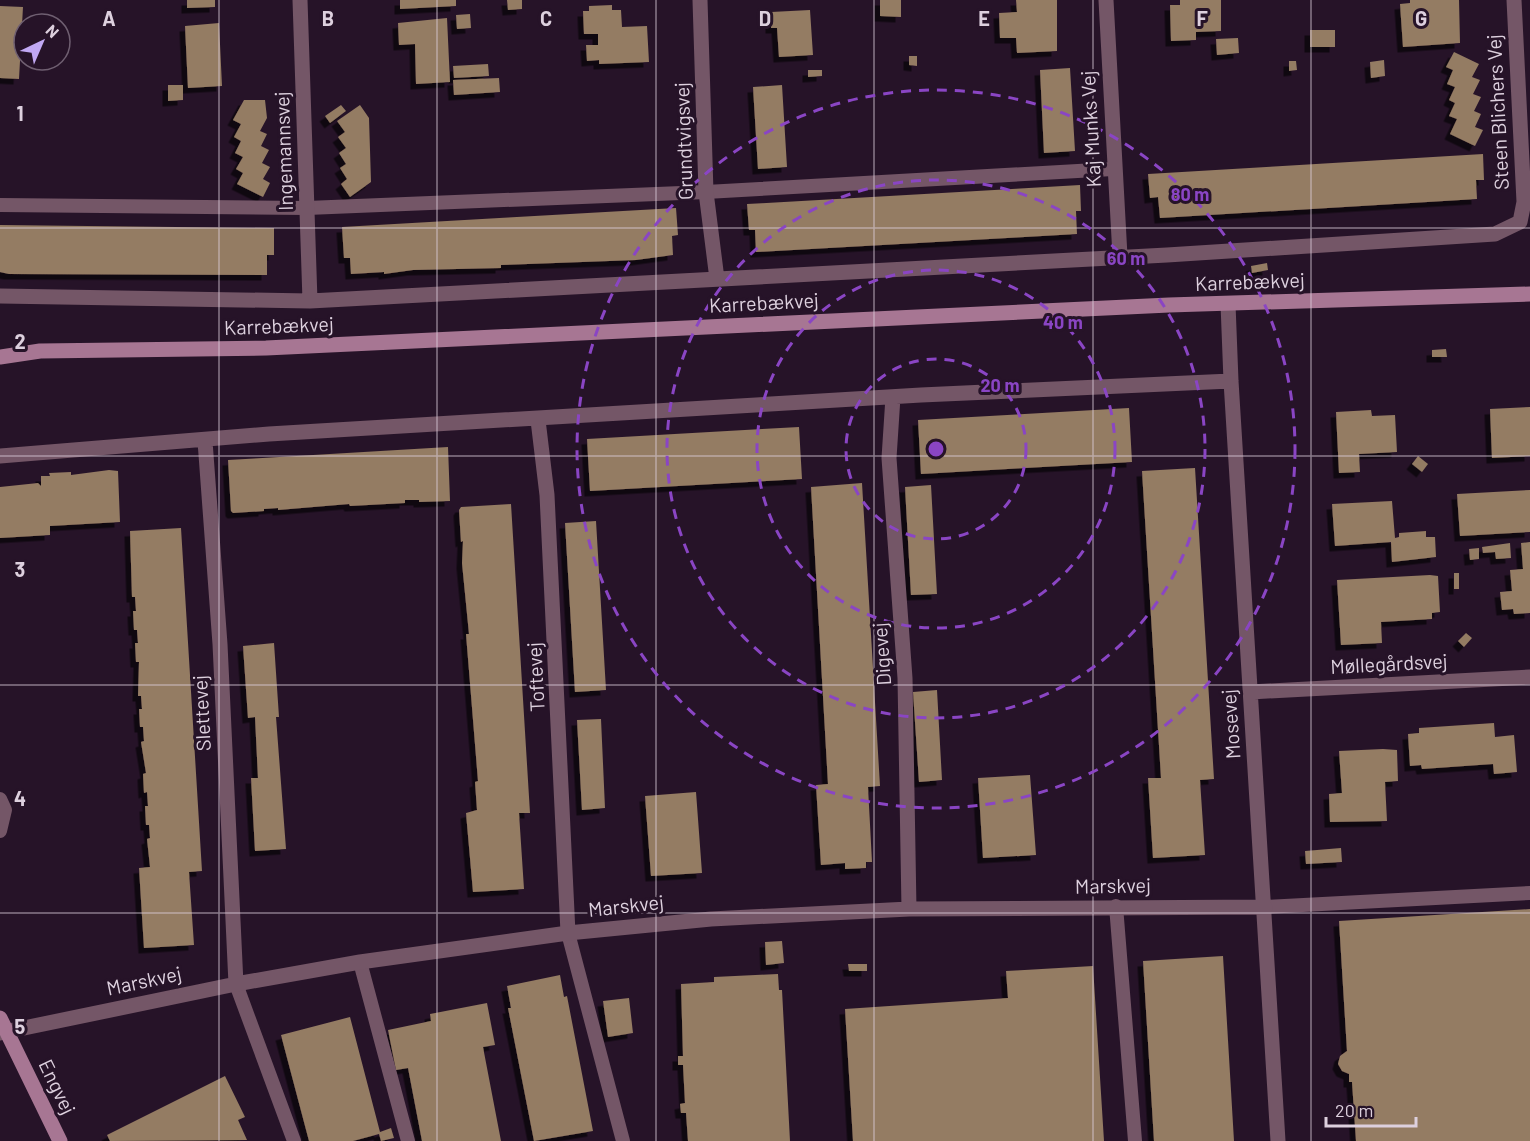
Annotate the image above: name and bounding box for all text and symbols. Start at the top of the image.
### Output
text: A [102,6,116,30]
text: B [322,6,334,30]
text: C [540,6,552,30]
text: D [759,6,771,30]
text: E [978,6,990,30]
text: F [1196,6,1208,30]
text: G [1415,6,1427,30]
north arrow [12,12,72,72]
text: N [42,20,63,41]
street label: Steen Blichers Vej [1481,34,1513,191]
street label: Kaj Munks Vej [1075,70,1105,188]
street label: Grundtvigsvej [669,82,697,200]
street label: Ingemannsvej [269,91,297,211]
text: 1 [16,101,24,125]
text: 80 m [1171,183,1209,205]
text: 60 m [1107,247,1145,269]
street label: Karrebækvej [1195,267,1305,295]
street label: Karrebækvej [708,287,819,317]
street label: Karrebækvej [224,311,334,339]
text: 40 m [1043,311,1083,333]
text: 2 [14,329,26,353]
text: 20 m [981,374,1019,396]
centre of rings [926,439,946,459]
text: 3 [15,557,25,581]
street label: Digevej [867,622,895,686]
street label: Toftevej [521,641,549,713]
street label: Møllegårdsvej [1330,648,1448,678]
street label: Slettevej [187,674,215,752]
street label: Mosevej [1216,688,1244,760]
text: 4 [14,786,26,810]
street label: Marskvej [1075,872,1151,898]
street label: Marskvej [587,889,665,921]
street label: Marskvej [104,960,184,1000]
text: 5 [15,1014,26,1038]
street label: Engvej [34,1055,81,1118]
scale bar [1326,1090,1416,1128]
text: 20 m [1335,1099,1373,1121]

